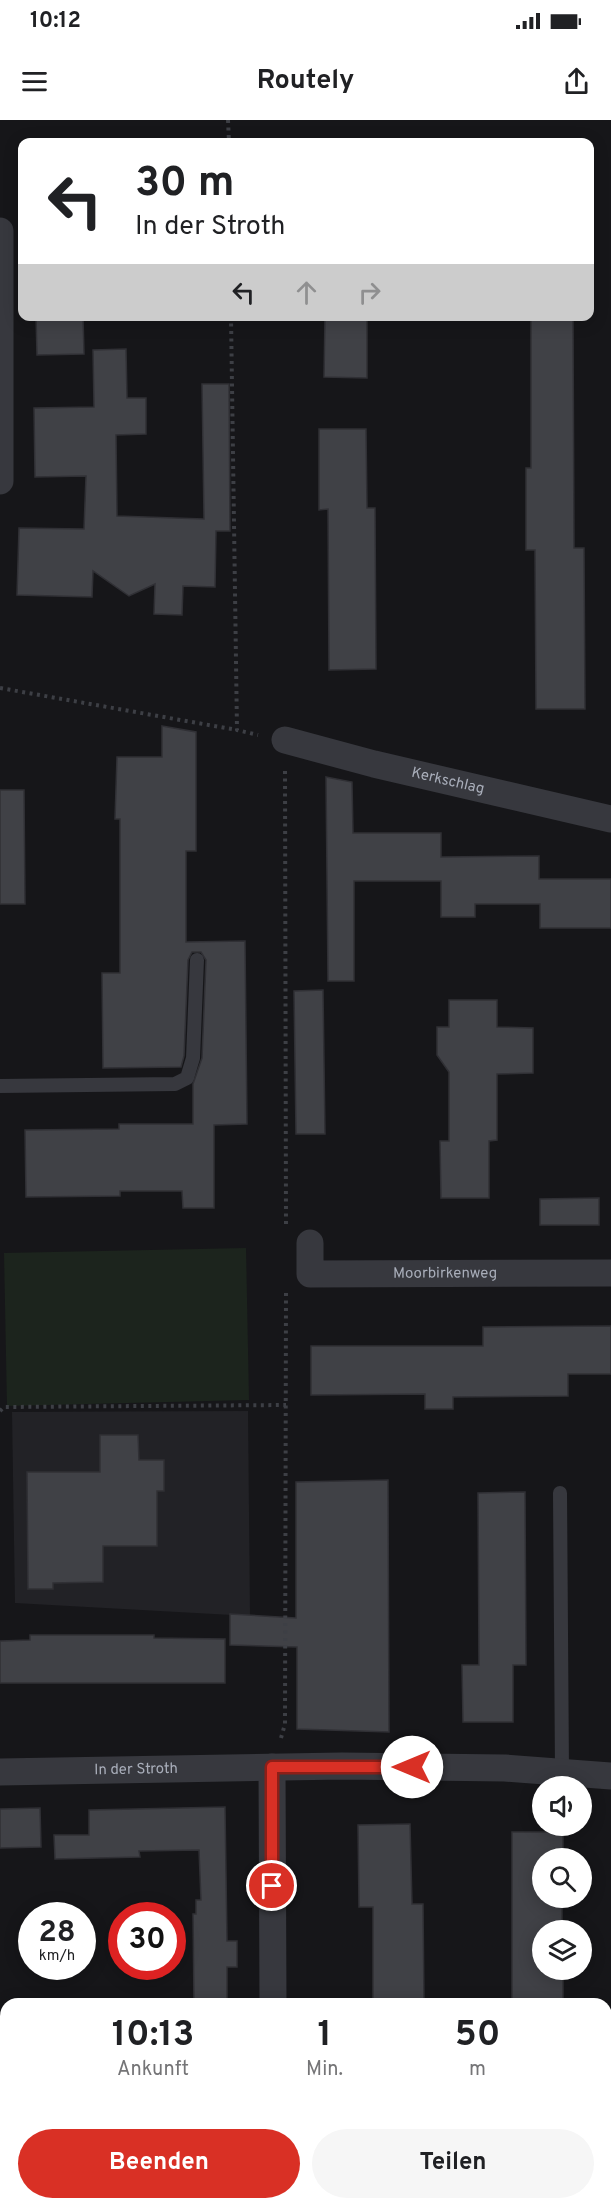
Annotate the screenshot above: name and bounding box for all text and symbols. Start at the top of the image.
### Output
text: 10:12 [30,8,81,35]
text: Routely [257,64,354,98]
icon: menu [18,65,51,98]
icon: share [560,65,593,98]
text: 30 m [135,158,234,211]
icon: left [36,162,114,240]
text: In der Stroth [135,210,286,244]
icon: left [227,276,260,309]
icon: ahead [290,276,323,309]
icon: right [353,276,386,309]
street label: Kerkschlag [409,763,486,799]
street label: Moorbirkenweg [393,1264,497,1283]
position arrow [380,1735,444,1799]
street label: In der Stroth [94,1759,178,1780]
map controls [532,1776,592,1980]
button: sound [532,1776,592,1836]
button: search [532,1848,592,1908]
pin [246,1860,297,1911]
icon: arrive [255,1869,288,1902]
speed limit sign: 30 [108,1902,186,1980]
text: 28 [38,1915,76,1952]
button: layers [532,1920,592,1980]
text: km/h [39,1947,75,1966]
text: 10:13 [112,2013,194,2059]
text: 1 [317,2013,332,2059]
text: 50 [455,2013,500,2059]
text: Ankunft [117,2057,189,2083]
text: Min. [306,2057,343,2083]
text: m [469,2057,486,2083]
button: Beenden [18,2129,300,2198]
button: Teilen [312,2129,594,2198]

